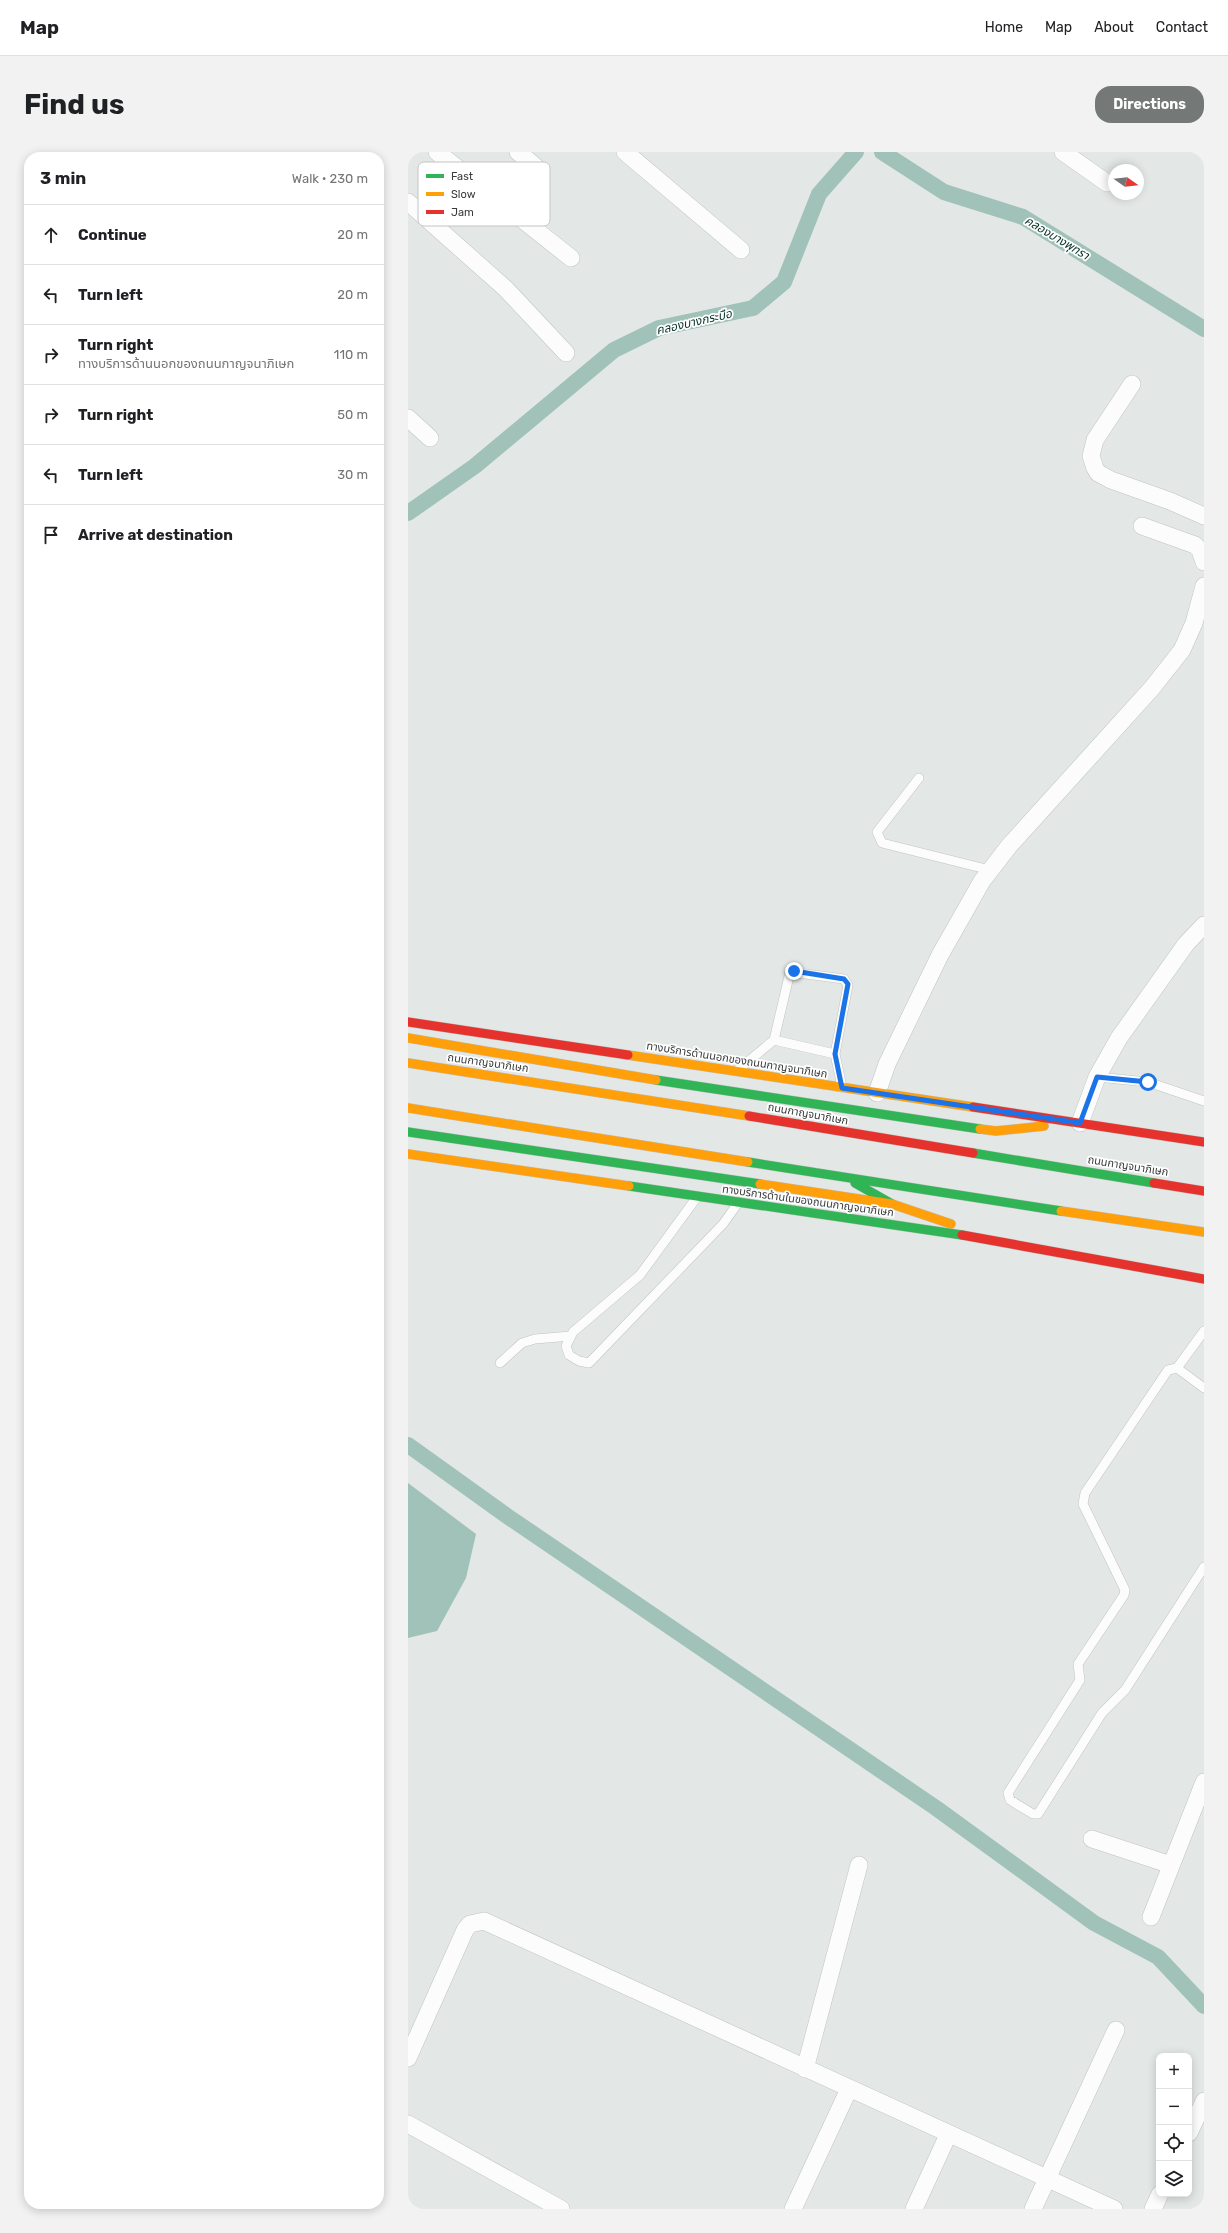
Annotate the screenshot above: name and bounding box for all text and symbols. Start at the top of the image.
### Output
text: Map [20,16,59,39]
text: Home [985,19,1023,36]
text: Map [1045,19,1072,36]
text: About [1094,19,1134,36]
text: Contact [1156,19,1208,36]
button: Directions [1095,86,1204,123]
text: Find us [24,88,124,121]
legend [418,162,550,226]
north arrow [1108,164,1144,200]
text: 3 min [40,168,86,188]
text: Fast [451,170,474,183]
text: Walk · 230 m [292,171,368,186]
text: Slow [451,188,476,201]
text: Jam [451,206,474,219]
water label: คลองบางพุทรา [1022,213,1093,264]
icon: ahead [40,224,62,246]
text: Continue [78,226,147,244]
text: 20 m [337,227,368,242]
icon: left [40,284,62,306]
text: Turn left [78,286,143,304]
text: 20 m [337,287,368,302]
water label: คลองบางกระบือ [655,306,734,338]
text: Turn right [78,336,153,354]
icon: right [40,344,62,366]
text: 110 m [334,347,368,362]
text: ทางบริการด้านนอกของถนนกาญจนาภิเษก [78,356,294,371]
icon: right [40,404,62,426]
text: Turn right [78,406,153,424]
text: 50 m [337,407,368,422]
icon: left [40,464,62,486]
text: Turn left [78,466,143,484]
text: 30 m [337,467,368,482]
icon: arrive [40,524,62,546]
text: Arrive at destination [78,526,233,544]
route end [785,962,803,980]
street label: ทางบริการด้านนอกของถนนกาญจนาภิเษก [646,1039,828,1081]
street label: ถนนกาญจนาภิเษก [447,1051,529,1075]
route start [1139,1073,1157,1091]
street label: ถนนกาญจนาภิเษก [767,1101,849,1127]
street label: ถนนกาญจนาภิเษก [1087,1153,1169,1179]
street label: ทางบริการด้านในของถนนกาญจนาภิเษก [721,1183,895,1219]
map controls [1156,2053,1192,2197]
button: + [1156,2053,1192,2089]
button: − [1156,2089,1192,2125]
button: locate [1156,2125,1192,2161]
button: layers [1156,2161,1192,2197]

